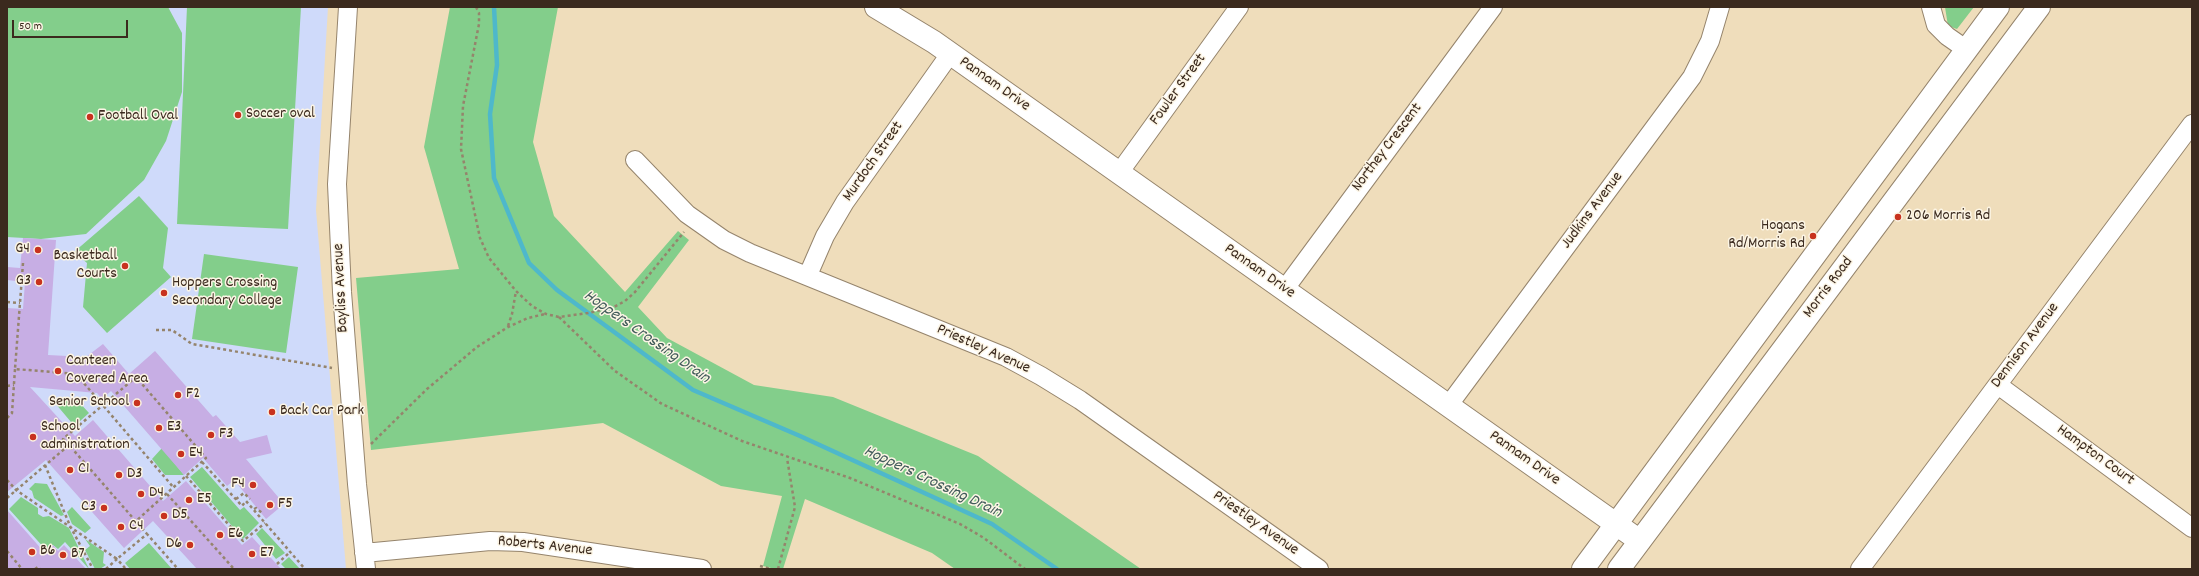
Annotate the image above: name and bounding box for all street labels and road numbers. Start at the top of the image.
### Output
street label: Fowler Street [1147,50,1211,130]
street label: Pannam Drive [955,53,1033,117]
street label: Northey Crescent [1349,100,1427,196]
street label: Murdoch Street [839,118,909,206]
street label: Judkins Avenue [1558,169,1628,253]
street label: Pannam Drive [1220,240,1298,304]
street label: Bayliss Avenue [330,243,354,333]
street label: Morris Road [1800,254,1858,322]
street label: Dennison Avenue [1988,300,2064,392]
street label: Priestley Avenue [933,321,1033,379]
street label: Hampton Court [2052,421,2138,491]
street label: Pannam Drive [1485,427,1563,491]
street label: Priestley Avenue [1208,487,1302,561]
street label: Roberts Avenue [497,532,593,562]

